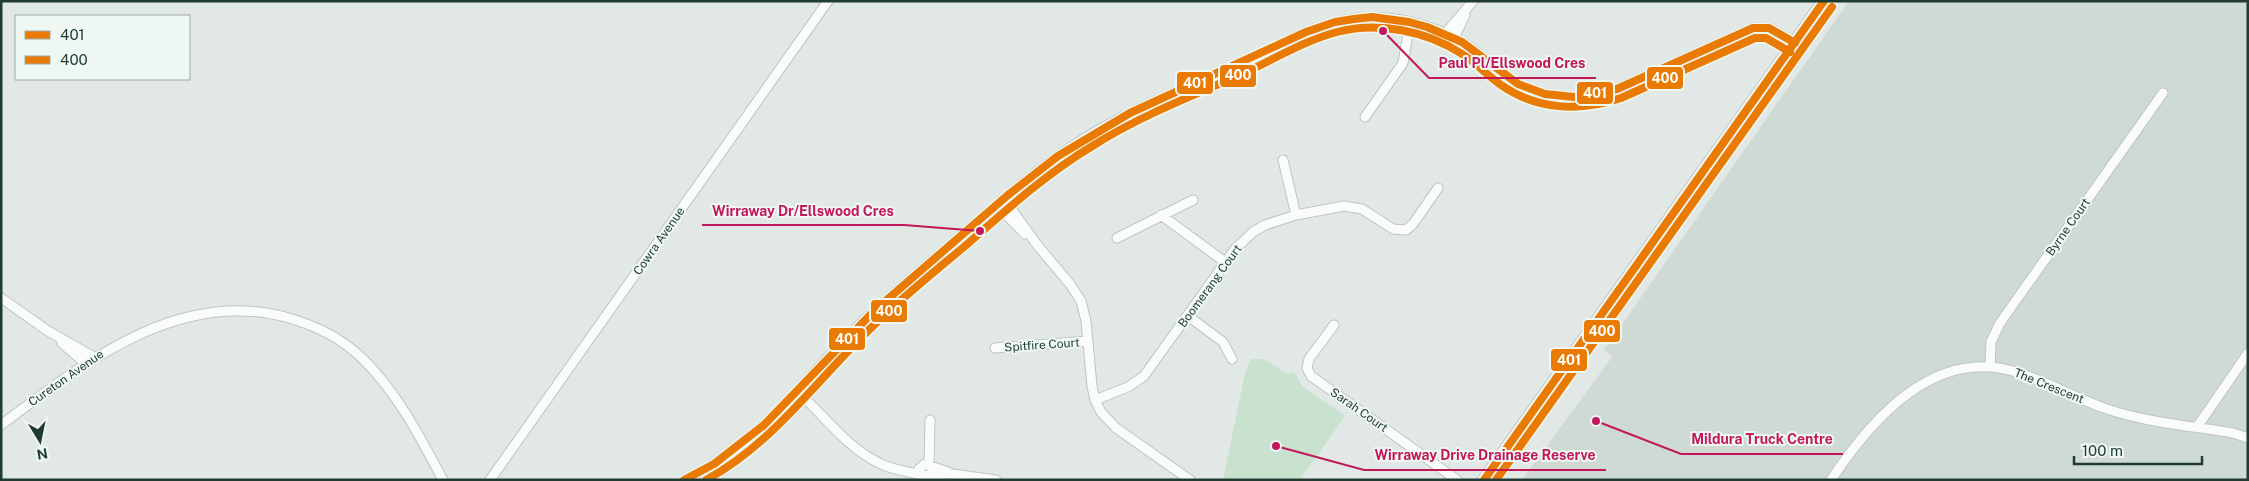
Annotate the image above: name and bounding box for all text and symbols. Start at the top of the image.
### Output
legend [15,15,190,80]
text: 401 [60,26,85,43]
callout: Paul Pl/Ellswood Cres [1429,49,1596,78]
text: 400 [60,51,88,68]
text: Paul Pl/Ellswood Cres [1439,55,1585,71]
line badge: 400 [1219,64,1257,88]
line badge: 400 [1646,66,1684,90]
text: 400 [1224,67,1252,83]
text: 400 [1651,70,1679,86]
line badge: 401 [1176,71,1214,95]
text: 401 [1183,75,1207,91]
line badge: 401 [1576,81,1614,105]
text: 401 [1583,85,1607,101]
street label: Byrne Court [2043,195,2093,258]
callout: Wirraway Dr/Ellswood Cres [702,196,904,225]
text: Wirraway Dr/Ellswood Cres [712,203,894,219]
street label: Cowra Avenue [630,204,688,278]
street label: Boomerang Court [1175,242,1245,330]
line badge: 400 [870,299,908,323]
text: 400 [875,303,903,319]
line badge: 400 [1583,319,1621,343]
text: 400 [1588,323,1616,339]
line badge: 401 [828,327,866,351]
text: 401 [835,331,859,347]
street label: Spitfire Court [1004,335,1080,355]
street label: Cureton Avenue [26,347,107,409]
line badge: 401 [1550,348,1588,372]
text: 401 [1557,352,1581,368]
street label: The Crescent [2012,366,2086,406]
street label: Sarah Court [1328,385,1391,435]
north arrow [15,416,65,466]
callout: Mildura Truck Centre [1681,425,1843,454]
text: Mildura Truck Centre [1691,431,1833,447]
scale bar [2074,434,2202,466]
callout: Wirraway Drive Drainage Reserve [1364,441,1606,470]
text: 100 m [2082,442,2123,459]
text: N [35,445,49,463]
text: Wirraway Drive Drainage Reserve [1374,447,1596,463]

